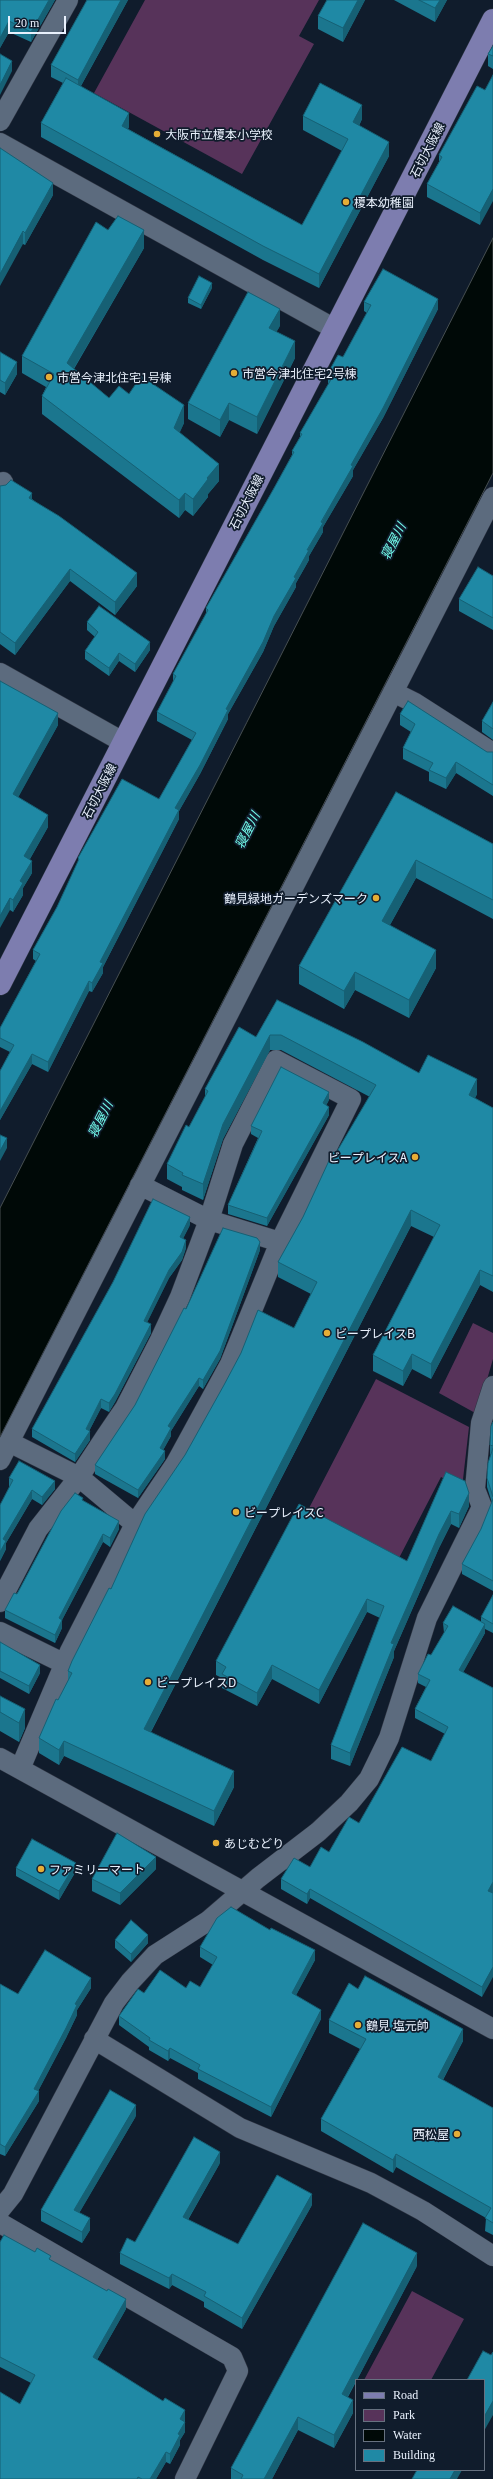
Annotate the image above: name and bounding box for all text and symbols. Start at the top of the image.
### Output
scale bar [10,8,68,34]
text: 20 m [15,16,39,30]
street label: 石切大阪線 [407,120,447,180]
place label: 大阪市立榎本小学校 [165,127,273,141]
marker: 大阪市立榎本小学校 [152,129,162,139]
place label: 榎本幼稚園 [354,195,414,209]
marker: 榎本幼稚園 [341,197,351,207]
place label: 市営今津北住宅2号棟 [242,366,357,380]
marker: 市営今津北住宅2号棟 [229,368,239,378]
place label: 市営今津北住宅1号棟 [57,370,172,384]
marker: 市営今津北住宅1号棟 [44,372,54,382]
street label: 石切大阪線 [226,472,266,532]
water label: 寝屋川 [377,520,409,562]
street label: 石切大阪線 [79,761,119,821]
water label: 寝屋川 [231,809,263,851]
place label: 鶴見緑地ガーデンズマーク [224,891,368,905]
marker: 鶴見緑地ガーデンズマーク [371,893,381,903]
water label: 寝屋川 [84,1098,116,1140]
place label: ビープレイスA [328,1150,407,1164]
marker: ビープレイスA [410,1152,420,1162]
place label: ビープレイスB [335,1326,415,1340]
marker: ビープレイスB [322,1328,332,1338]
place label: ビープレイスC [244,1505,324,1519]
marker: ビープレイスC [231,1507,241,1517]
place label: ビープレイスD [156,1675,236,1689]
marker: ビープレイスD [143,1677,153,1687]
place label: あじむどり [224,1836,284,1850]
marker: あじむどり [211,1838,221,1848]
place label: ファミリーマート [49,1862,145,1876]
marker: ファミリーマート [36,1864,46,1874]
place label: 鶴見 塩元帥 [366,2018,429,2032]
marker: 鶴見 塩元帥 [353,2020,363,2030]
place label: 西松屋 [413,2127,449,2141]
marker: 西松屋 [452,2129,462,2139]
legend [355,2379,485,2471]
text: Road [393,2388,418,2402]
text: Park [393,2408,415,2422]
text: Water [393,2428,421,2442]
text: Building [393,2448,435,2462]

